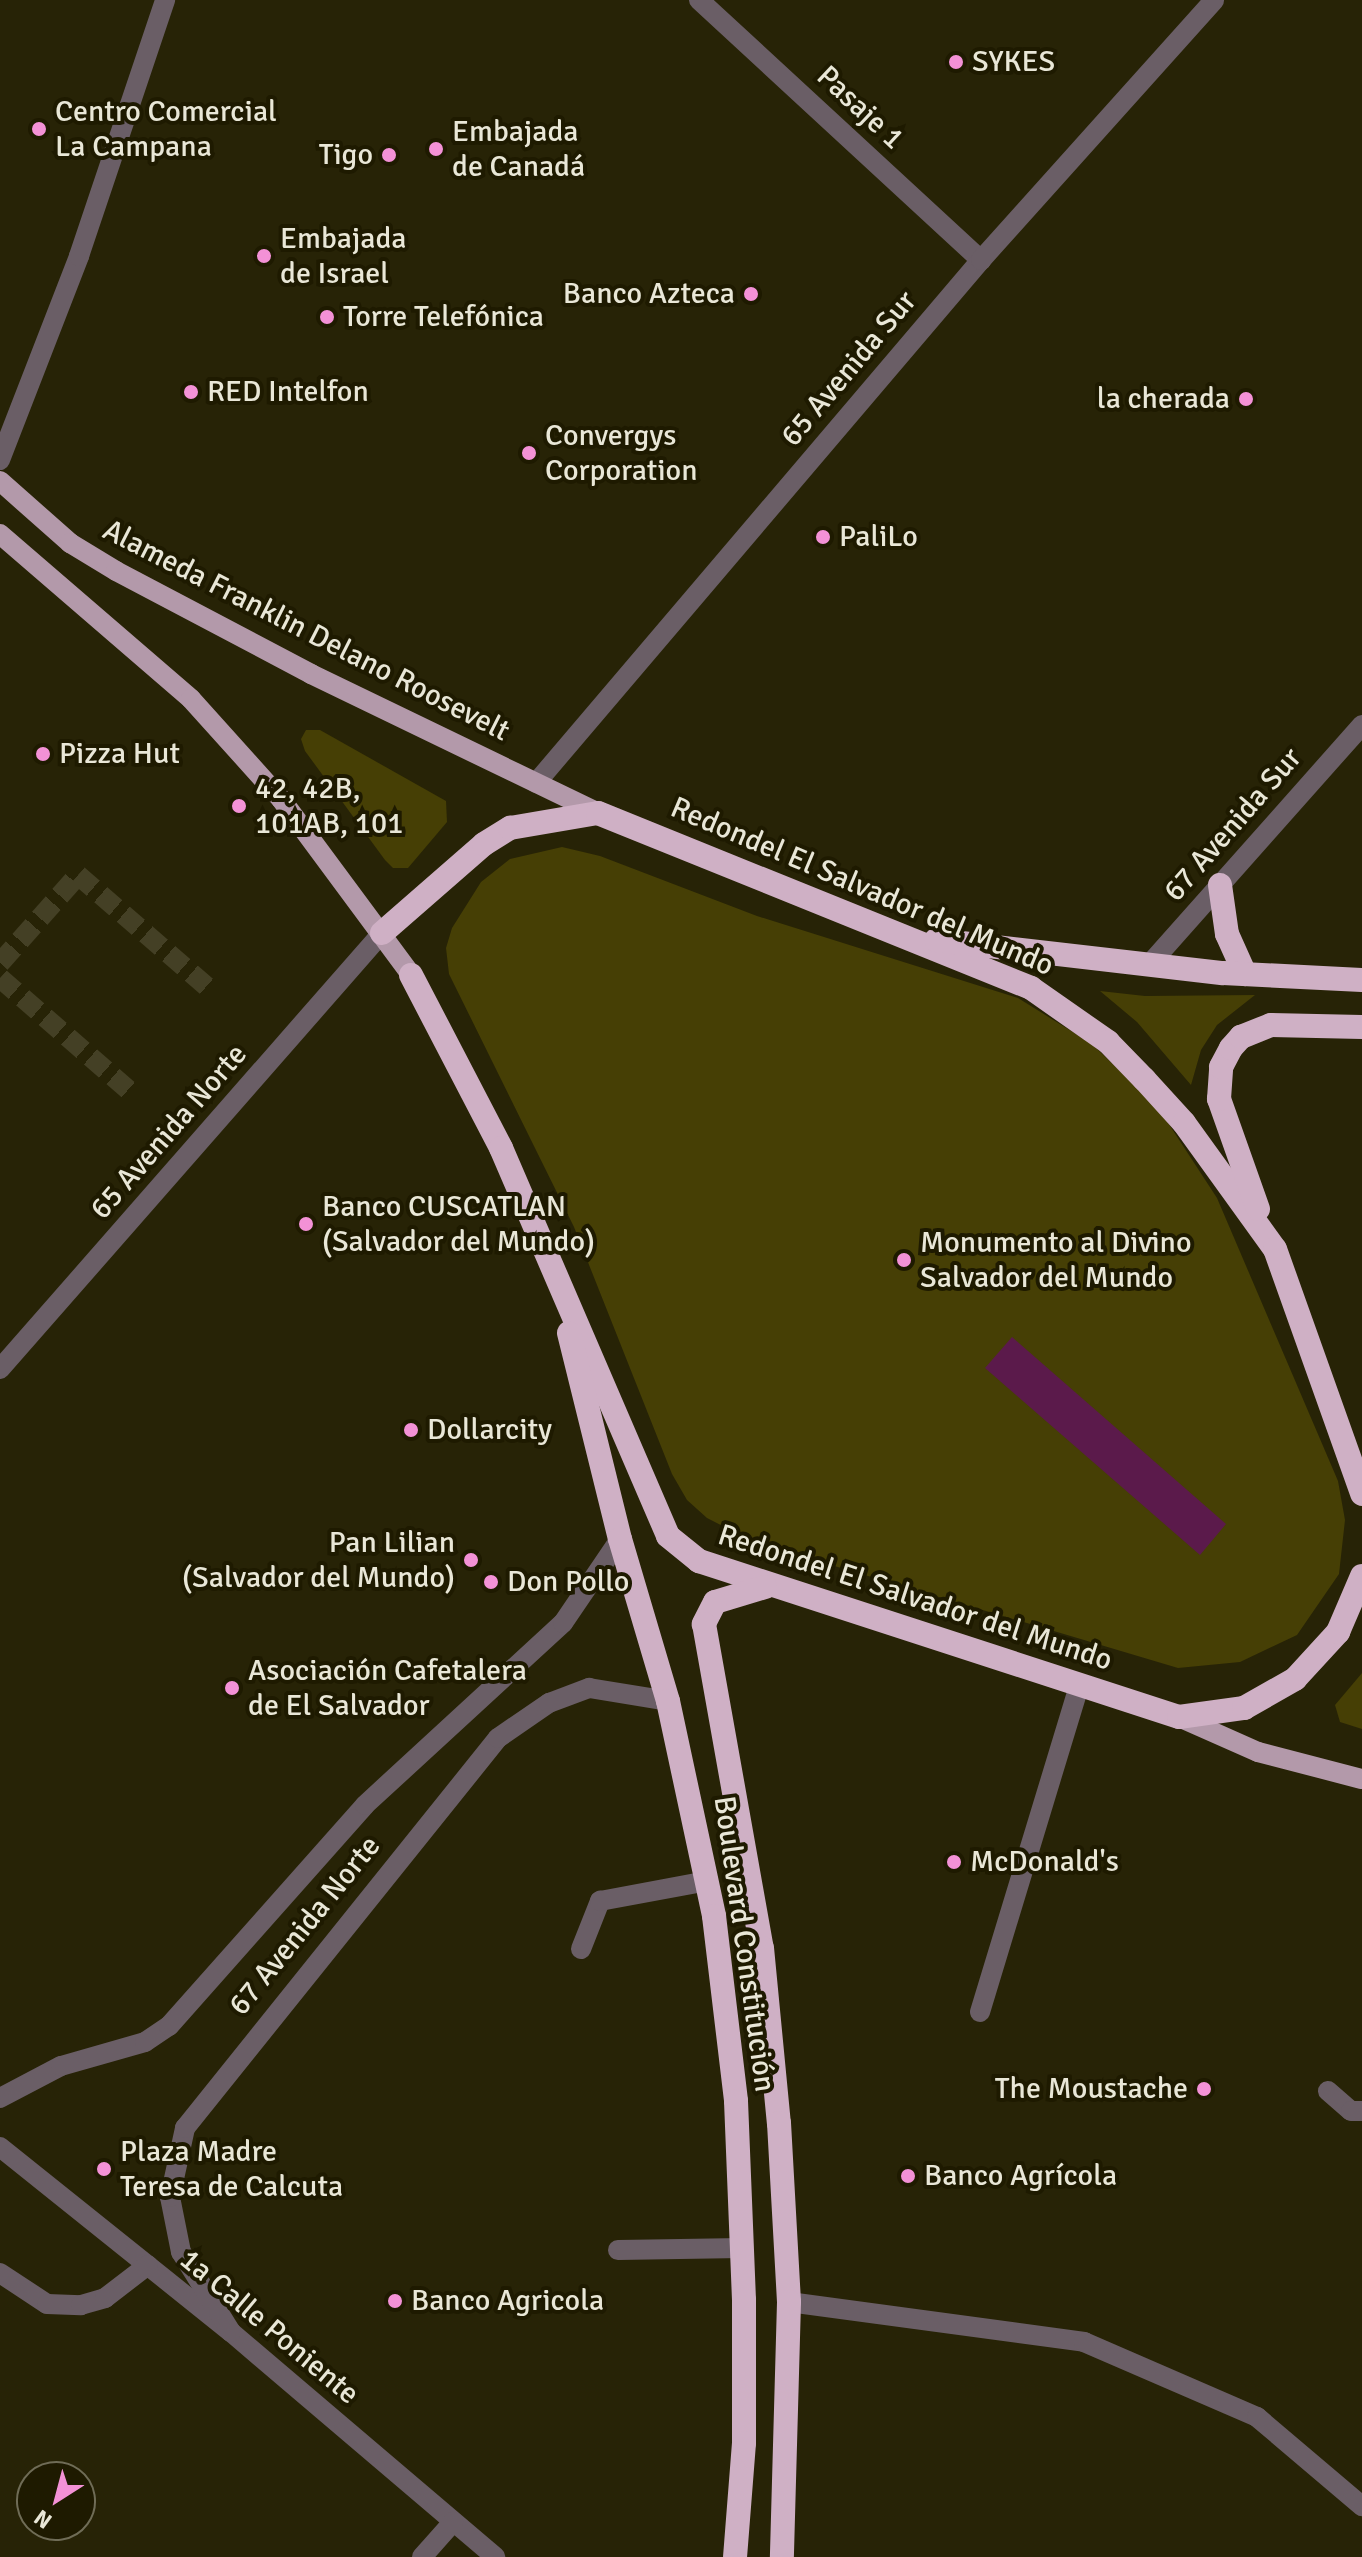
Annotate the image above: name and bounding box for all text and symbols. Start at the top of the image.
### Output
place label: SYKES [972,44,1055,80]
marker: SYKES [947,53,965,71]
street label: Pasaje 1 [809,59,911,157]
place label: Centro Comercial La Campana [55,94,277,164]
place label: Embajada de Canadá [452,114,585,184]
marker: Centro Comercial La Campana [30,120,48,138]
place label: Tigo [319,137,373,173]
marker: Embajada de Canadá [427,140,445,158]
marker: Tigo [380,146,398,164]
place label: Embajada de Israel [280,221,407,292]
marker: Embajada de Israel [255,247,273,265]
place label: Banco Azteca [563,276,735,312]
street label: 65 Avenida Sur [774,284,924,454]
marker: Banco Azteca [742,285,760,303]
place label: Torre Telefónica [343,299,544,335]
marker: Torre Telefónica [318,308,336,326]
place label: RED Intelfon [207,374,369,410]
place label: la cherada [1097,381,1230,417]
marker: RED Intelfon [182,383,200,401]
marker: la cherada [1237,390,1255,408]
place label: Convergys Corporation [545,418,698,488]
marker: Convergys Corporation [520,444,538,462]
street label: Alameda Franklin Delano Roosevelt [97,513,515,749]
place label: PaliLo [839,519,918,555]
marker: PaliLo [814,528,832,546]
place label: Pizza Hut [59,736,180,772]
street label: 67 Avenida Sur [1157,741,1309,909]
marker: Pizza Hut [34,745,52,763]
place label: 42, 42B, 101AB, 101 [255,771,403,842]
street label: Redondel El Salvador del Mundo [665,790,1059,984]
marker: 42, 42B, 101AB, 101 [230,797,248,815]
street label: 65 Avenida Norte [83,1037,255,1227]
place label: Banco CUSCATLAN (Salvador del Mundo) [322,1189,595,1260]
marker: Banco CUSCATLAN (Salvador del Mundo) [297,1215,315,1233]
place label: Monumento al Divino Salvador del Mundo [920,1225,1192,1296]
marker: Monumento al Divino Salvador del Mundo [895,1251,913,1269]
place label: Dollarcity [427,1412,552,1448]
marker: Dollarcity [402,1421,420,1439]
street label: Redondel El Salvador del Mundo [713,1517,1117,1679]
place label: Pan Lilian (Salvador del Mundo) [182,1525,455,1596]
marker: Pan Lilian (Salvador del Mundo) [462,1551,480,1569]
place label: Don Pollo [507,1564,629,1600]
marker: Don Pollo [482,1573,500,1591]
place label: Asociación Cafetalera de El Salvador [248,1653,527,1724]
marker: Asociación Cafetalera de El Salvador [223,1679,241,1697]
street label: Boulevard Constitución [705,1794,783,2094]
street label: 67 Avenida Norte [222,1829,388,2023]
place label: McDonald's [970,1844,1119,1880]
marker: McDonald's [945,1853,963,1871]
place label: The Moustache [995,2071,1188,2107]
marker: The Moustache [1195,2080,1213,2098]
place label: Plaza Madre Teresa de Calcuta [120,2134,343,2204]
place label: Banco Agrícola [924,2158,1117,2194]
marker: Plaza Madre Teresa de Calcuta [95,2160,113,2178]
marker: Banco Agrícola [899,2167,917,2185]
street label: 1a Calle Poniente [172,2242,366,2412]
place label: Banco Agricola [411,2283,604,2319]
marker: Banco Agricola [386,2292,404,2310]
north arrow [16,2461,96,2541]
text: N [29,2504,57,2535]

